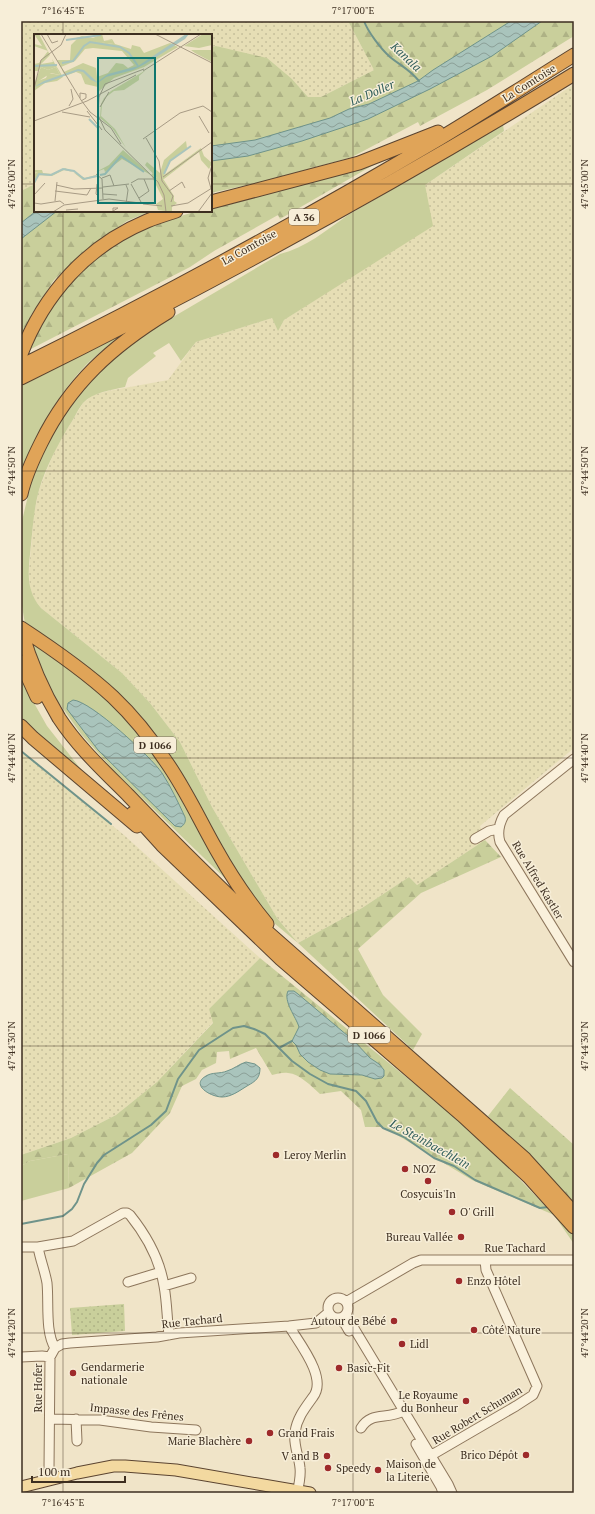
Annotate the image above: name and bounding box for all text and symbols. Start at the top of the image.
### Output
text: 7°16'45"E [42,4,85,17]
text: 7°17'00"E [332,4,375,17]
inset map [34,34,212,212]
water label: Kanala [387,38,425,75]
street label: La Comtoise [500,61,559,105]
water label: La Doller [346,76,398,109]
text: 47°45'00"N [5,159,18,209]
text: 47°45'00"N [578,159,591,209]
road number: A 36 [289,209,319,225]
street label: La Comtoise [219,226,279,268]
text: 47°44'50"N [5,446,18,496]
text: 47°44'50"N [578,446,591,496]
text: 47°44'40"N [5,733,18,783]
text: 47°44'40"N [578,733,591,783]
road number: D 1066 [134,737,176,753]
street label: Rue Alfred Kastler [509,838,567,922]
text: 47°44'30"N [5,1021,18,1071]
text: 47°44'30"N [578,1021,591,1071]
road number: D 1066 [348,1027,390,1043]
water label: Le Steinbaechlein [387,1115,473,1172]
place label: Leroy Merlin [284,1148,347,1162]
marker: Leroy Merlin [271,1150,281,1160]
place label: NOZ [413,1162,436,1176]
marker: NOZ [400,1164,410,1174]
marker: Cosycuis'In [423,1176,433,1186]
place label: Cosycuis'In [400,1187,456,1201]
place label: O' Grill [460,1205,494,1219]
marker: O' Grill [447,1207,457,1217]
place label: Bureau Vallée [386,1230,453,1244]
marker: Bureau Vallée [456,1232,466,1242]
street label: Rue Tachard [484,1241,546,1255]
place label: Enzo Hôtel [467,1274,521,1288]
marker: Enzo Hôtel [454,1276,464,1286]
text: 47°44'20"N [5,1308,18,1358]
text: 47°44'20"N [578,1308,591,1358]
street label: Rue Tachard [161,1311,223,1331]
place label: Autour de Bébé [311,1314,386,1328]
marker: Autour de Bébé [389,1316,399,1326]
place label: Côté Nature [482,1323,541,1337]
marker: Côté Nature [469,1325,479,1335]
place label: Lidl [410,1337,429,1351]
marker: Lidl [397,1339,407,1349]
place label: Gendarmerie nationale [81,1360,145,1387]
place label: Basic-Fit [347,1361,390,1375]
street label: Rue Hofer [31,1363,45,1412]
marker: Basic-Fit [334,1363,344,1373]
marker: Gendarmerie nationale [68,1368,78,1378]
street label: Rue Robert Schuman [430,1382,525,1447]
place label: Le Royaume du Bonheur [399,1388,459,1415]
marker: Le Royaume du Bonheur [461,1396,471,1406]
street label: Impasse des Frênes [89,1400,185,1424]
place label: Grand Frais [278,1426,335,1440]
marker: Grand Frais [265,1428,275,1438]
place label: Marie Blachère [168,1434,241,1448]
marker: Marie Blachère [244,1436,254,1446]
place label: Brico Dépôt [460,1448,518,1462]
place label: V and B [281,1449,319,1463]
marker: Brico Dépôt [521,1450,531,1460]
marker: V and B [322,1451,332,1461]
place label: Maison de la Literie [386,1457,437,1484]
scale bar [32,1458,125,1484]
place label: Speedy [336,1461,371,1475]
marker: Speedy [323,1463,333,1473]
text: 100 m [38,1464,71,1479]
marker: Maison de la Literie [373,1465,383,1475]
text: 7°16'45"E [42,1496,85,1509]
text: 7°17'00"E [332,1496,375,1509]

